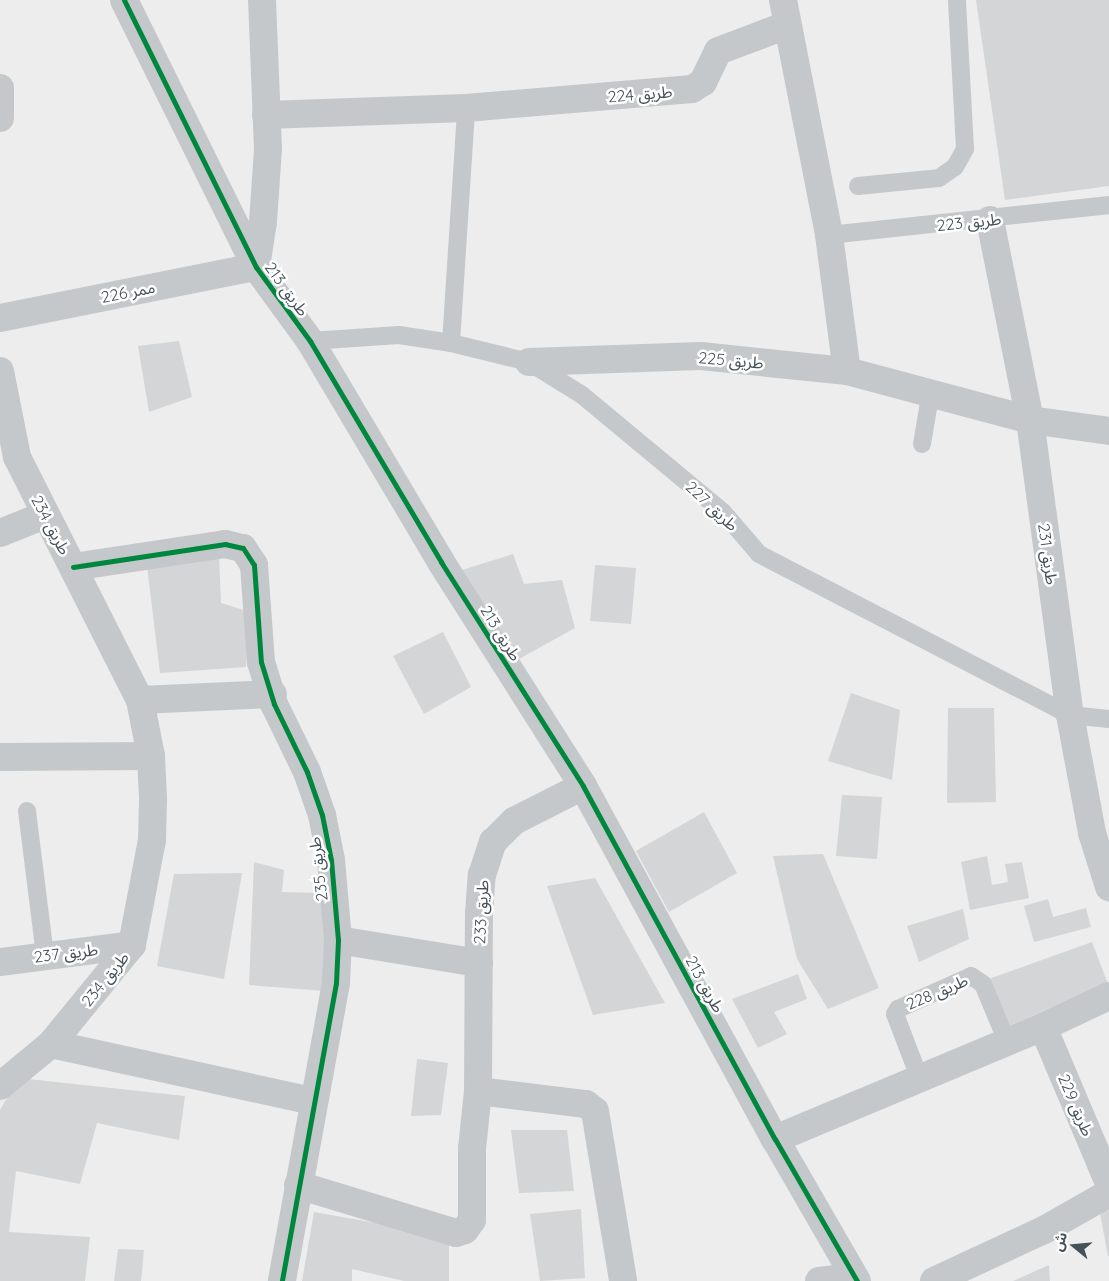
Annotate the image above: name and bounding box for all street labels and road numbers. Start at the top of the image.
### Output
street label: طريق 224 [607,82,673,106]
street label: طريق 223 [936,209,1002,235]
street label: طريق 213 [261,258,313,320]
street label: ممر 226 [99,277,157,307]
street label: طريق 225 [698,348,764,372]
street label: طريق 227 [682,477,742,535]
street label: طريق 234 [27,492,75,558]
street label: طريق 231 [1034,522,1062,586]
street label: طريق 213 [476,602,526,664]
street label: طريق 235 [305,836,331,902]
street label: طريق 233 [470,879,492,945]
street label: طريق 237 [33,940,99,966]
street label: طريق 234 [77,948,133,1010]
street label: طريق 213 [682,952,728,1016]
street label: طريق 228 [903,970,971,1014]
street label: طريق 229 [1054,1071,1098,1139]

